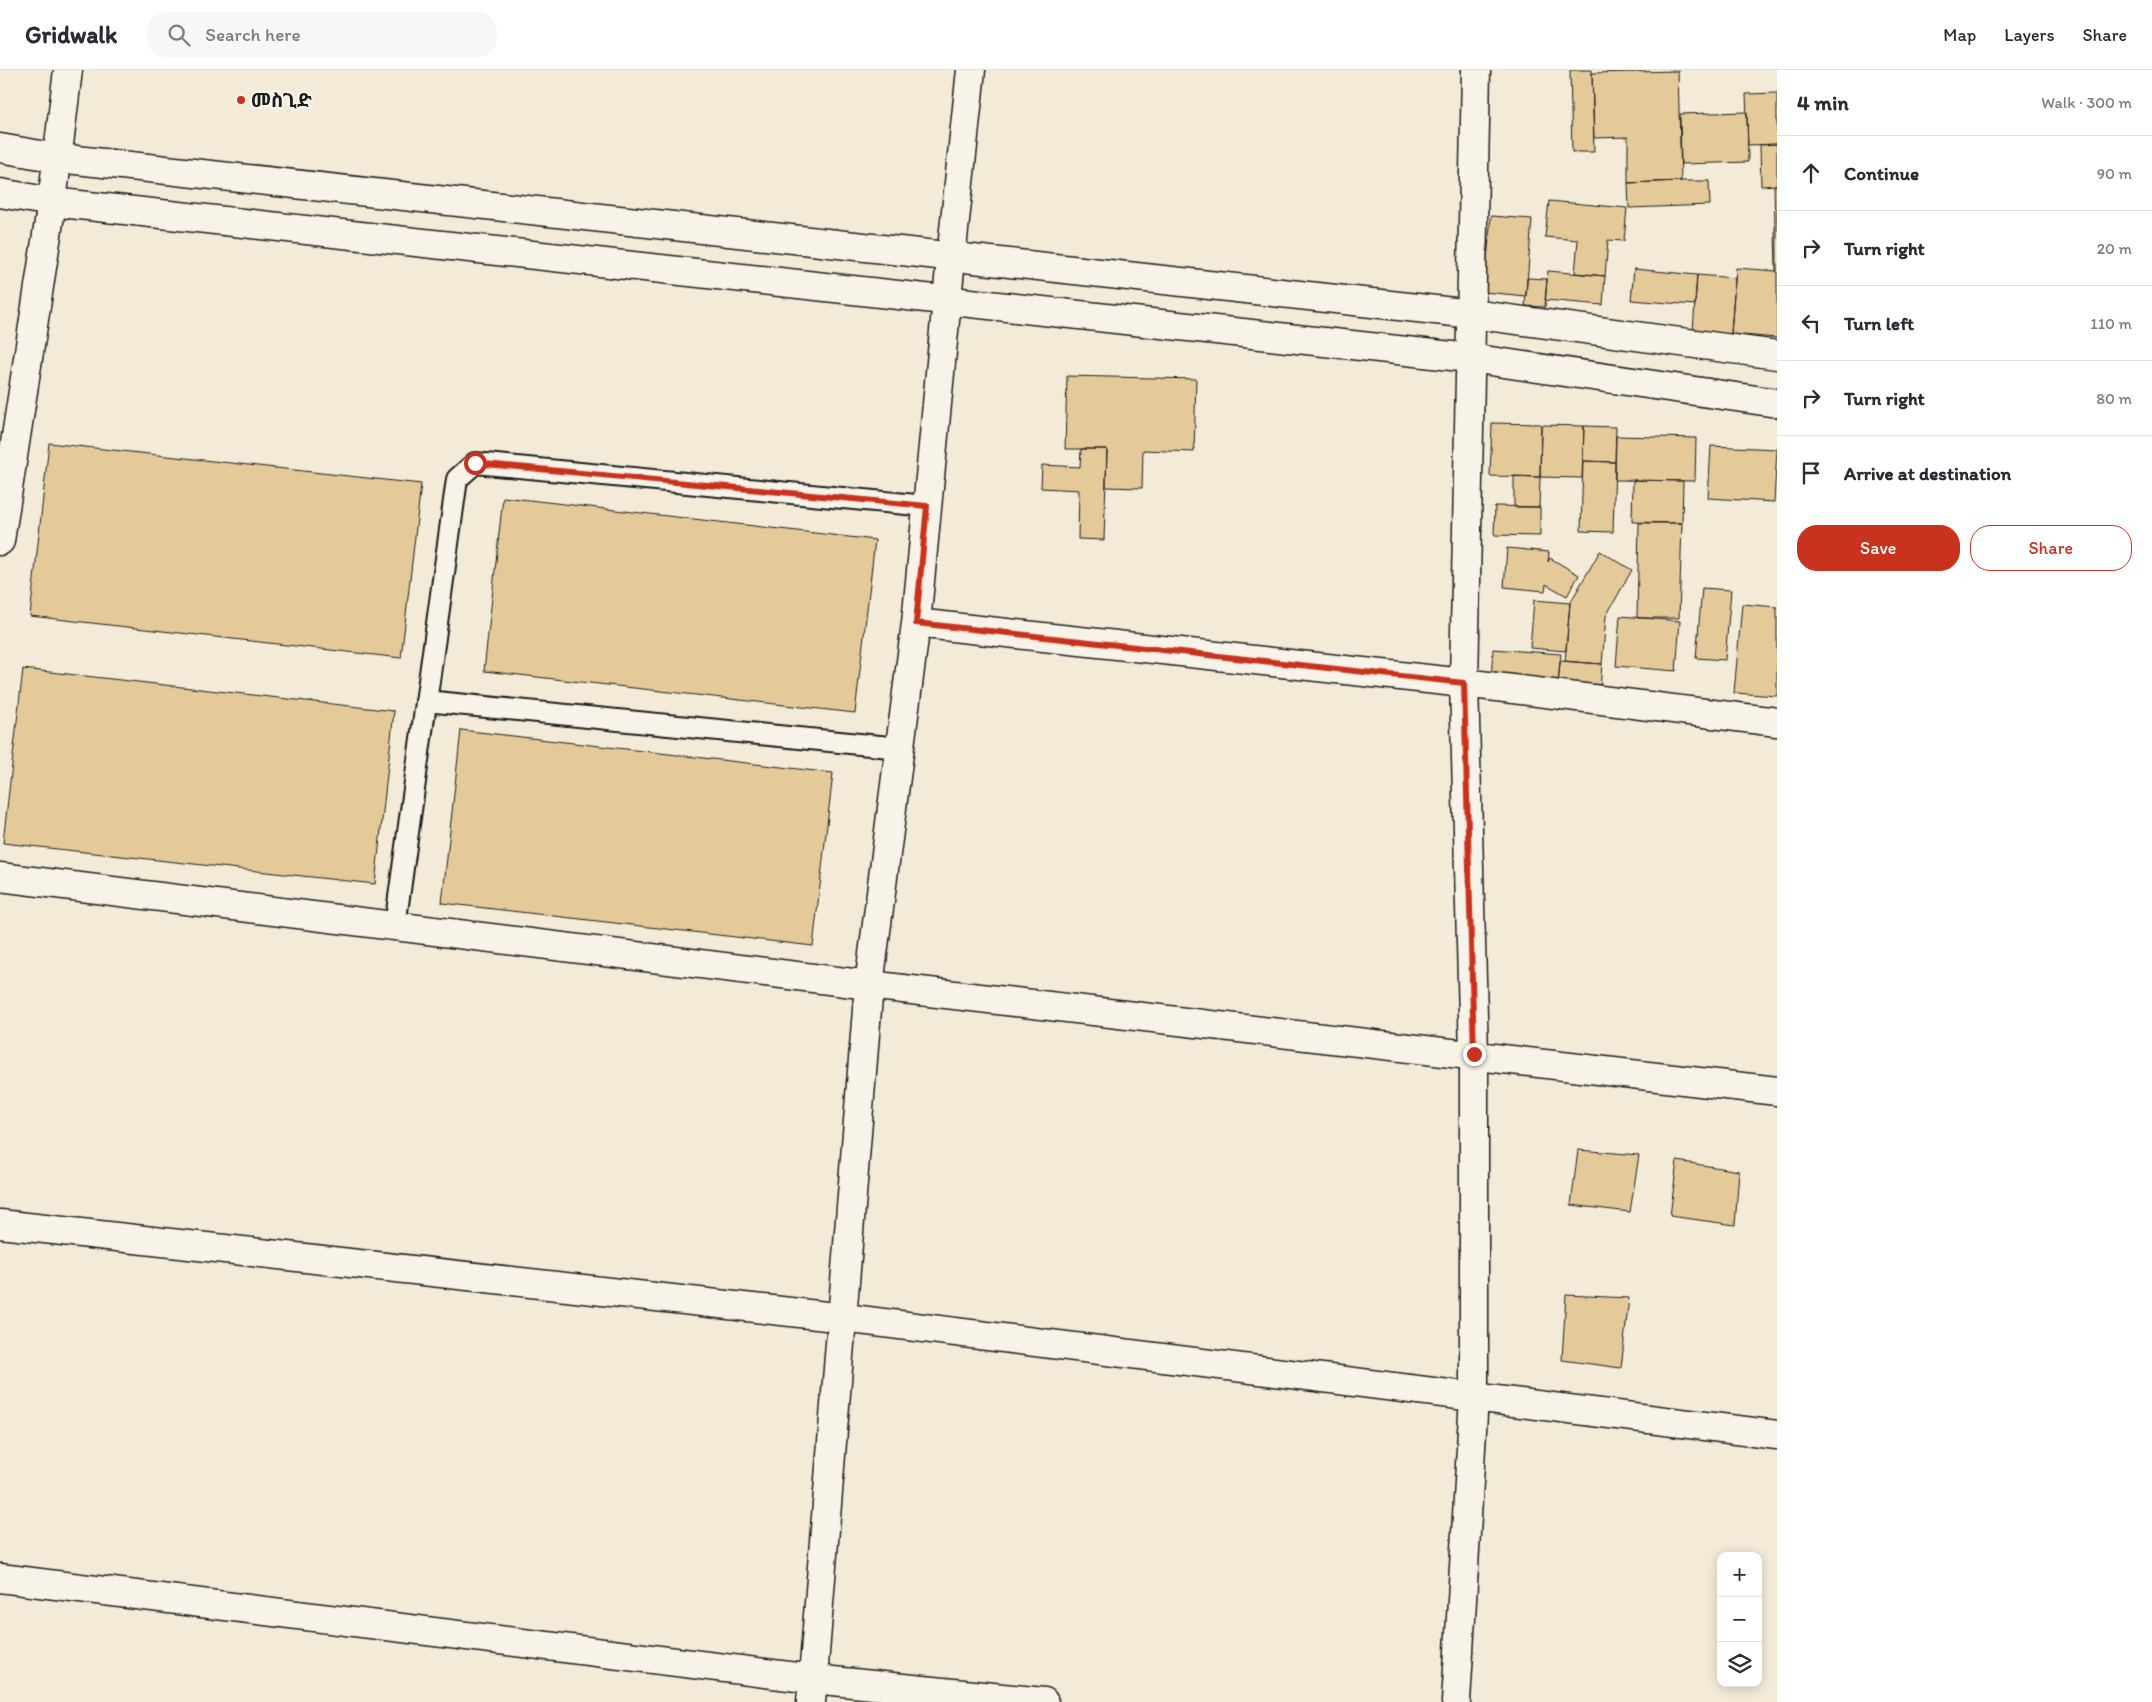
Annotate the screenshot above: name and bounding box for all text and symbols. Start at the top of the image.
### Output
search box [147,12,497,57]
text: Gridwalk [25,20,117,49]
icon: search [165,21,193,49]
text: Search here [205,23,301,46]
text: Map [1943,24,1976,46]
text: Layers [2004,24,2054,46]
text: Share [2082,24,2127,46]
place label: መስጊድ [251,89,312,112]
text: 4 min [1797,90,1849,115]
text: Walk · 300 m [2041,93,2132,112]
marker: መስጊድ [235,94,247,106]
icon: ahead [1797,159,1825,187]
text: Continue [1844,162,1919,185]
text: 90 m [2097,164,2132,183]
icon: right [1797,234,1825,262]
text: Turn right [1844,237,1925,260]
text: 20 m [2097,239,2132,258]
icon: left [1797,309,1825,337]
text: Turn left [1844,312,1914,335]
text: 110 m [2090,314,2132,333]
icon: right [1797,384,1825,412]
text: Turn right [1844,387,1925,410]
text: 80 m [2096,389,2132,408]
route start [464,452,487,475]
icon: arrive [1797,459,1825,487]
text: Arrive at destination [1844,462,2011,485]
button: Save [1797,525,1960,571]
button: Share [1970,525,2132,571]
route end [1463,1043,1486,1066]
map controls [1717,1552,1762,1687]
button: + [1717,1552,1762,1597]
button: − [1717,1597,1762,1642]
button: layers [1717,1642,1762,1687]

